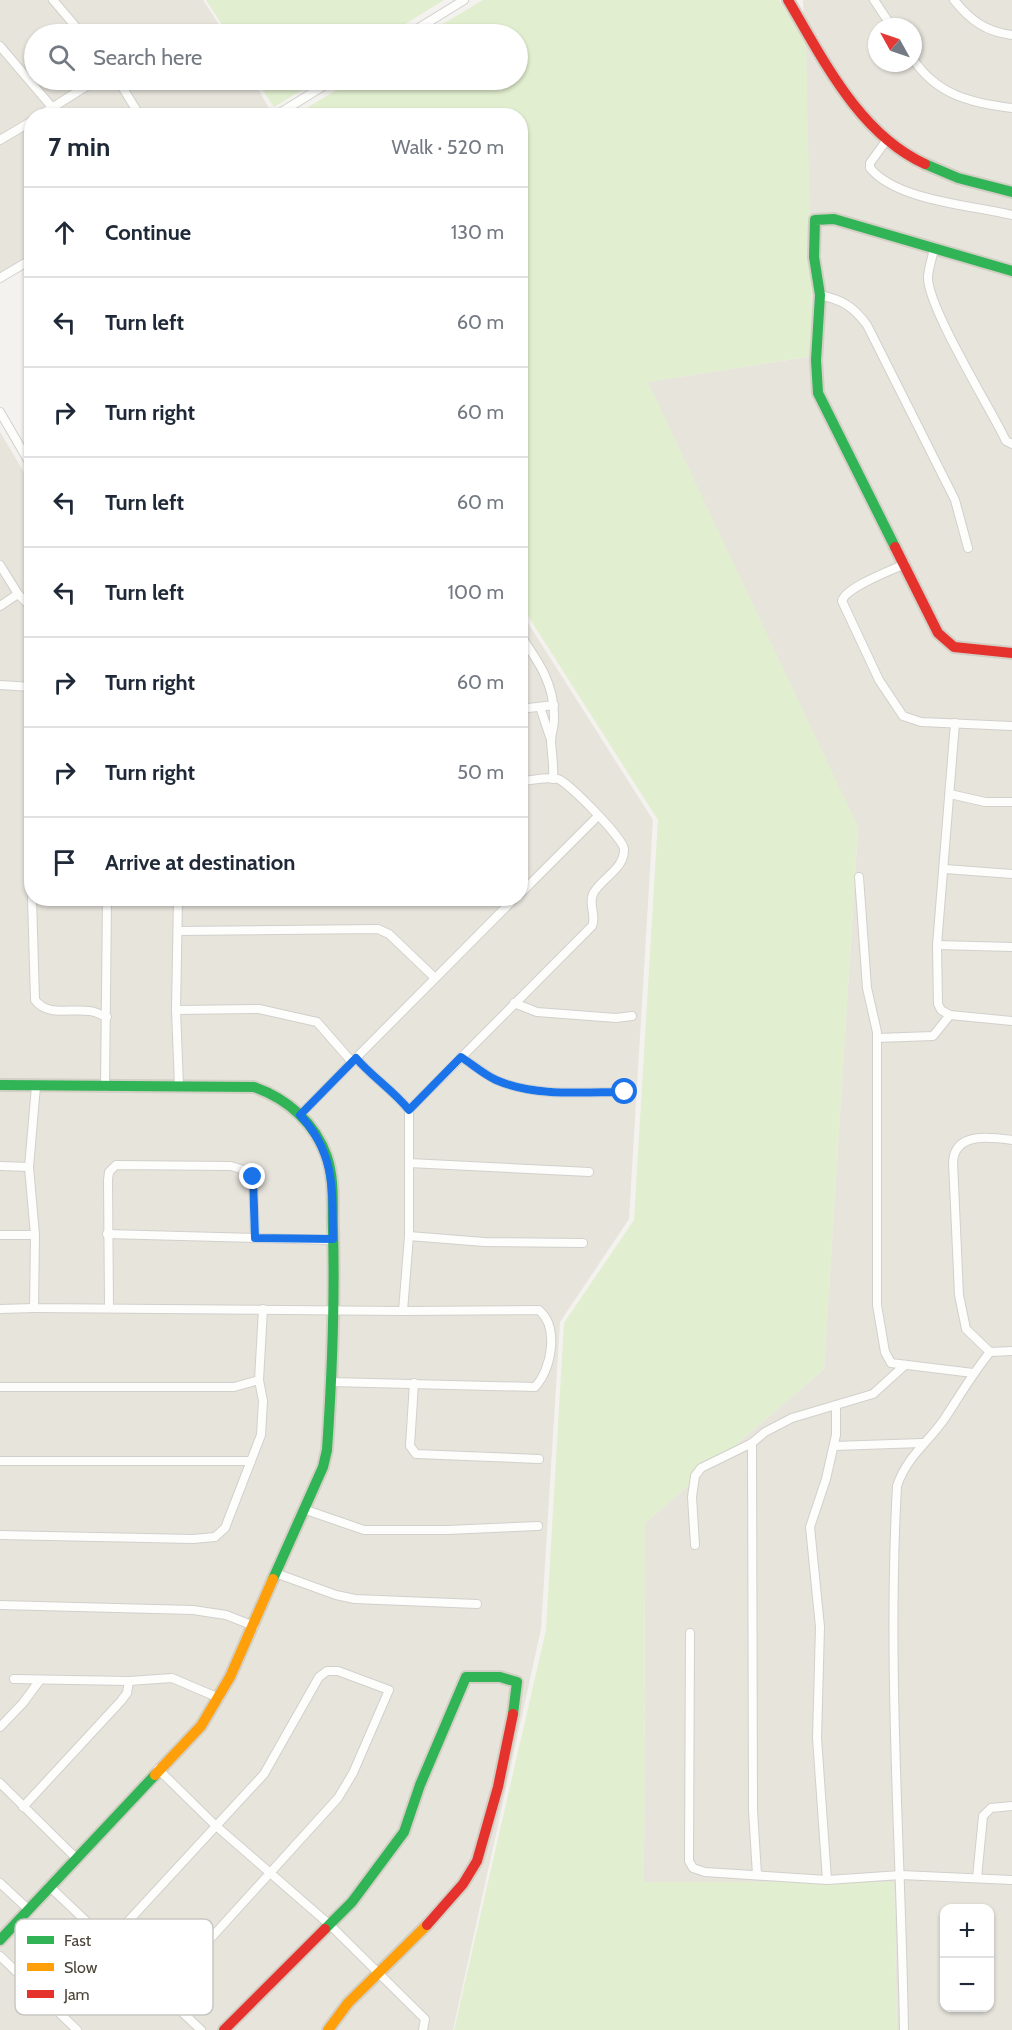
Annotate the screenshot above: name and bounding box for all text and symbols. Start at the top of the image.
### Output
north arrow [868,18,922,72]
search box [24,24,528,90]
icon: search [45,41,78,74]
text: Search here [93,44,202,71]
text: 7 min [48,131,110,163]
text: Walk · 520 m [392,135,504,159]
icon: ahead [48,216,81,249]
text: Continue [105,219,191,246]
text: 130 m [451,220,504,244]
icon: left [48,306,81,339]
text: Turn left [105,309,184,336]
text: 60 m [457,310,504,334]
icon: right [48,396,81,429]
text: Turn right [105,399,195,426]
text: 60 m [457,400,504,424]
icon: left [48,486,81,519]
text: Turn left [105,489,184,516]
text: 60 m [457,490,504,514]
icon: left [48,576,81,609]
text: Turn left [105,579,184,606]
text: 100 m [448,580,504,604]
icon: right [48,666,81,699]
text: Turn right [105,669,195,696]
text: 60 m [457,670,504,694]
icon: right [48,756,81,789]
text: Turn right [105,759,195,786]
text: 50 m [457,760,504,784]
icon: arrive [48,846,81,879]
text: Arrive at destination [105,849,295,876]
route start [611,1078,637,1104]
route end [239,1163,265,1189]
map controls [940,1904,994,2012]
button: + [940,1904,994,1958]
legend [15,1919,213,2015]
text: Fast [64,1931,92,1950]
text: Slow [64,1958,98,1977]
button: − [940,1958,994,2012]
text: Jam [63,1985,90,2004]

